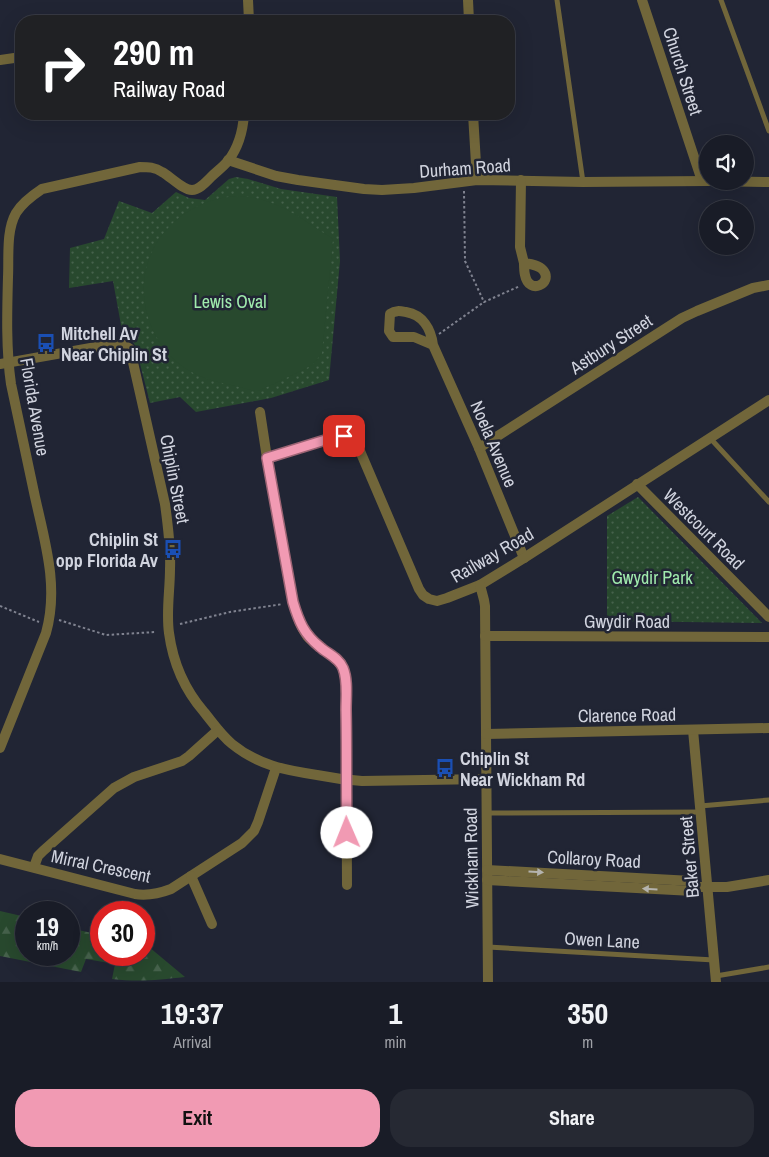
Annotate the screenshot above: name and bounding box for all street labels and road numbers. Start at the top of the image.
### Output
street label: Church Street [657,24,709,118]
street label: Durham Road [418,152,512,184]
street label: Astbury Street [564,308,657,380]
street label: Florida Avenue [14,356,56,458]
street label: Noela Avenue [465,397,523,491]
street label: Chiplin Street [154,432,196,526]
street label: Westcourt Road [658,483,750,575]
street label: Railway Road [446,521,538,589]
street label: Gwydir Road [584,609,670,634]
street label: Clarence Road [578,702,676,728]
street label: Wickham Road [458,807,484,909]
street label: Baker Street [673,815,705,899]
street label: Mirral Crescent [49,843,153,889]
street label: Collaroy Road [547,844,641,874]
street label: Owen Lane [564,926,640,954]

